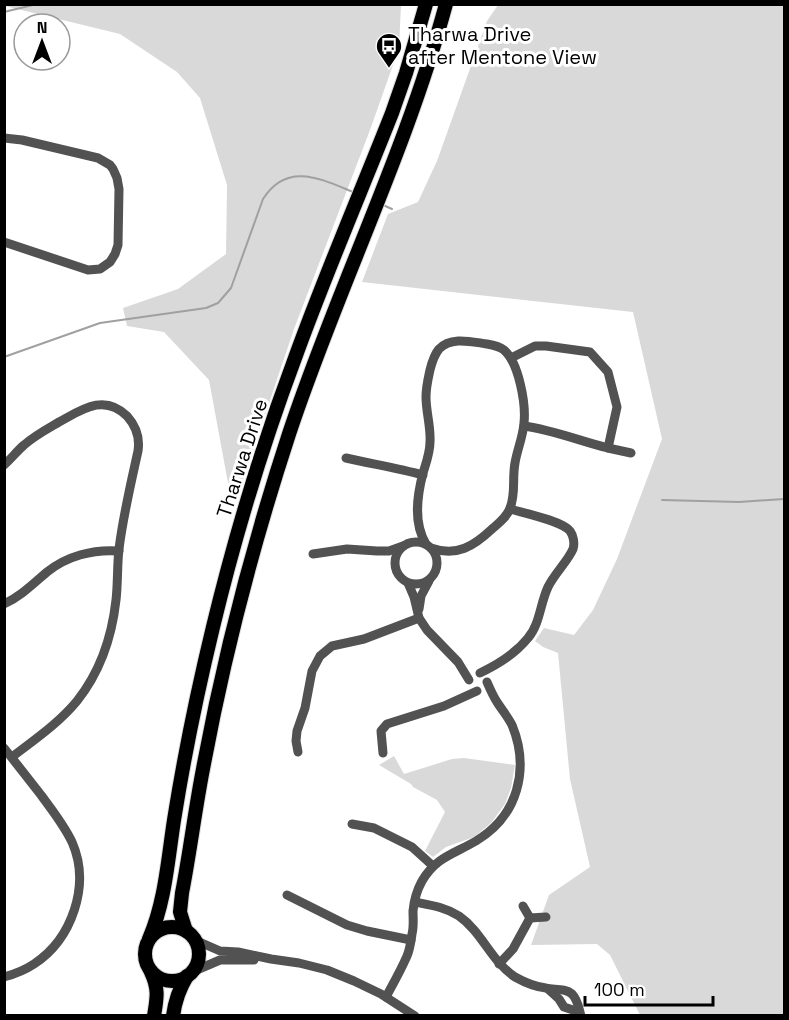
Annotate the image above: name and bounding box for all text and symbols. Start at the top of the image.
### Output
north arrow [12,12,72,72]
text: N [37,17,47,38]
place label: Tharwa Drive after Mentone View [408,21,597,70]
bus stop icon: Tharwa Drive after Mentone View [374,31,404,69]
street label: Tharwa Drive [211,395,273,521]
scale bar [585,969,712,1007]
text: 100 m [594,978,645,1001]

